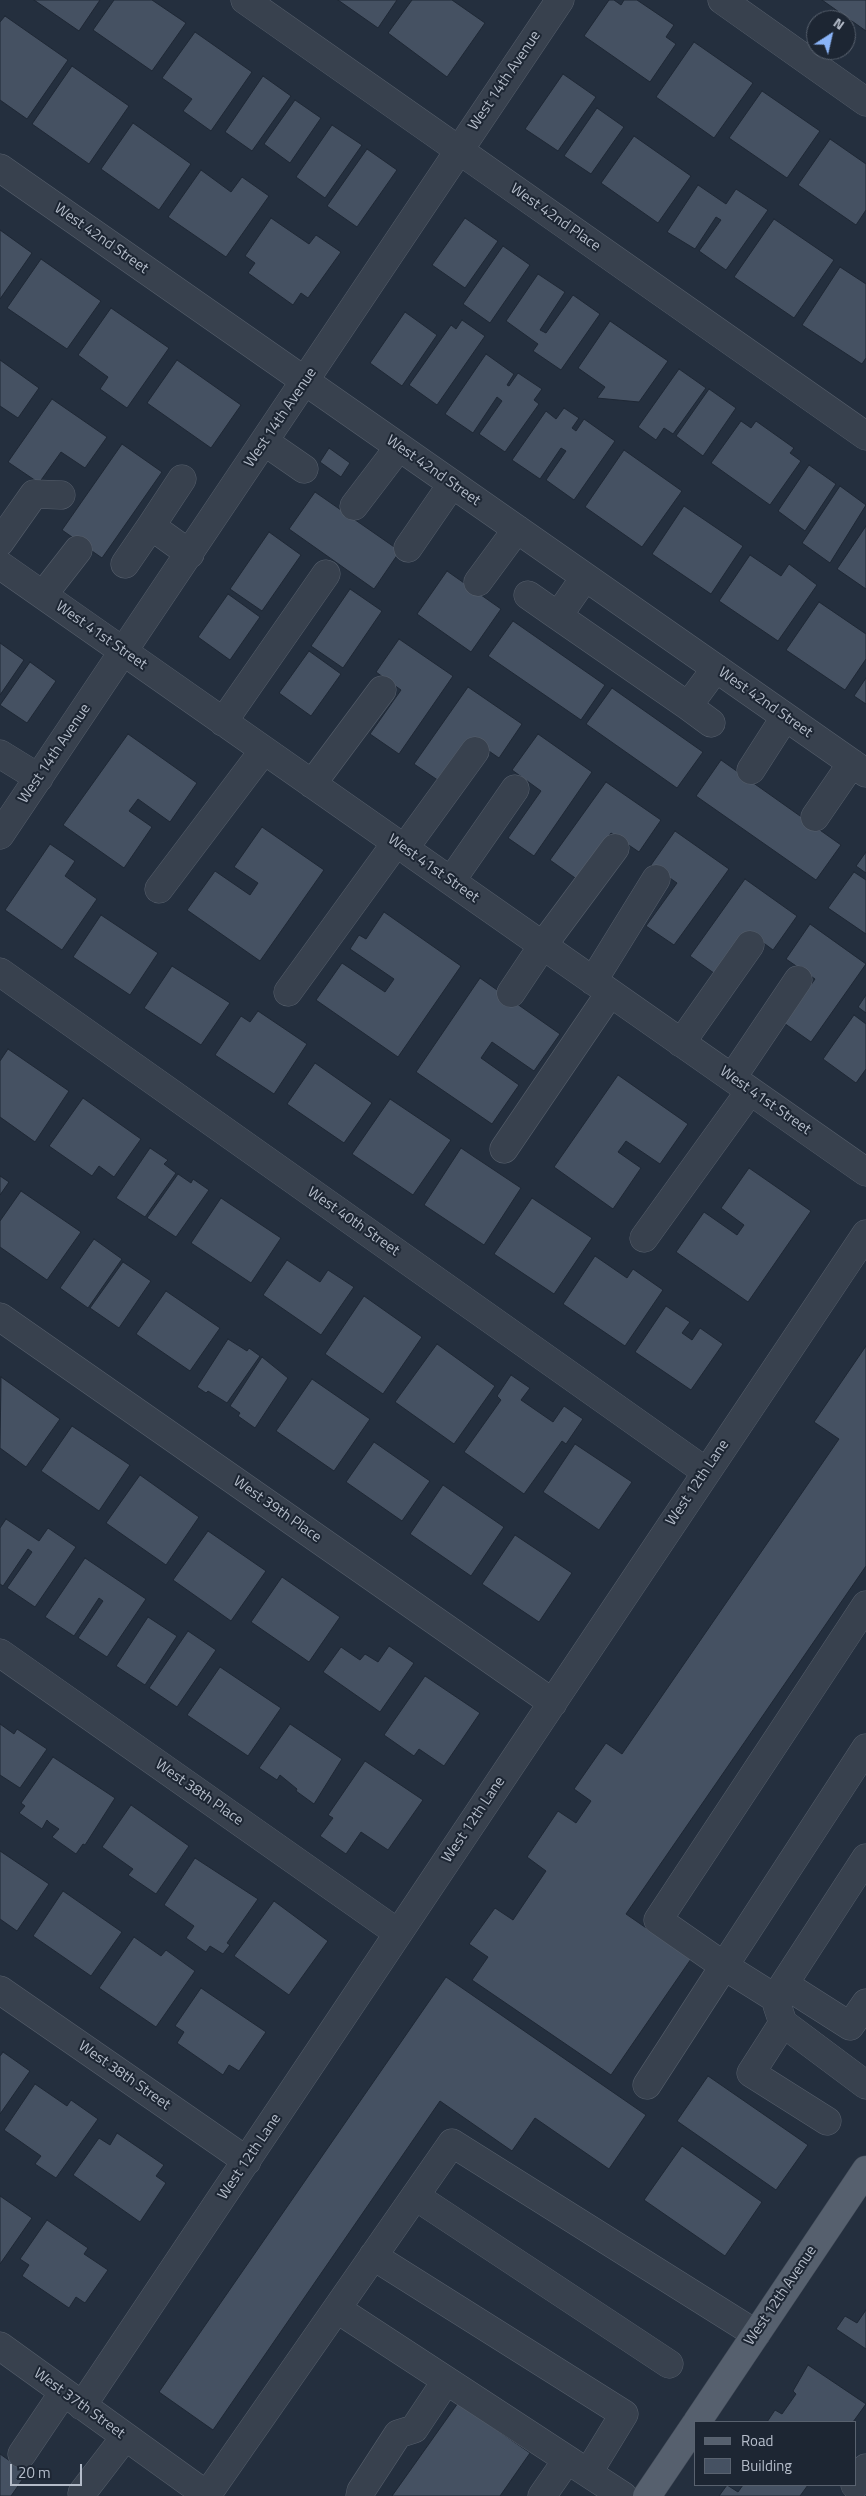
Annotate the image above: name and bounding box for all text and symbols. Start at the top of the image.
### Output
north arrow [806,10,856,60]
text: N [829,12,849,35]
street label: West 14th Avenue [465,28,545,134]
street label: West 42nd Place [506,180,604,256]
street label: West 42nd Street [50,200,152,278]
street label: West 14th Avenue [241,365,321,471]
street label: West 42nd Street [382,432,484,510]
street label: West 41st Street [52,598,150,674]
street label: West 42nd Street [714,664,816,742]
street label: West 14th Avenue [15,701,95,807]
street label: West 41st Street [384,831,482,907]
street label: West 41st Street [716,1063,814,1139]
street label: West 40th Street [304,1184,402,1260]
street label: West 12th Lane [663,1437,733,1529]
street label: West 39th Place [229,1473,325,1547]
street label: West 38th Place [151,1756,247,1830]
street label: West 12th Lane [439,1774,509,1866]
street label: West 38th Street [75,2038,173,2114]
street label: West 12th Lane [215,2111,285,2203]
street label: West 12th Avenue [741,2243,821,2349]
street label: West 37th Street [30,2365,128,2443]
legend [694,2421,856,2486]
text: Road [741,2429,773,2452]
scale bar [12,2454,85,2486]
text: Building [741,2454,792,2477]
text: 20 m [18,2461,51,2484]

